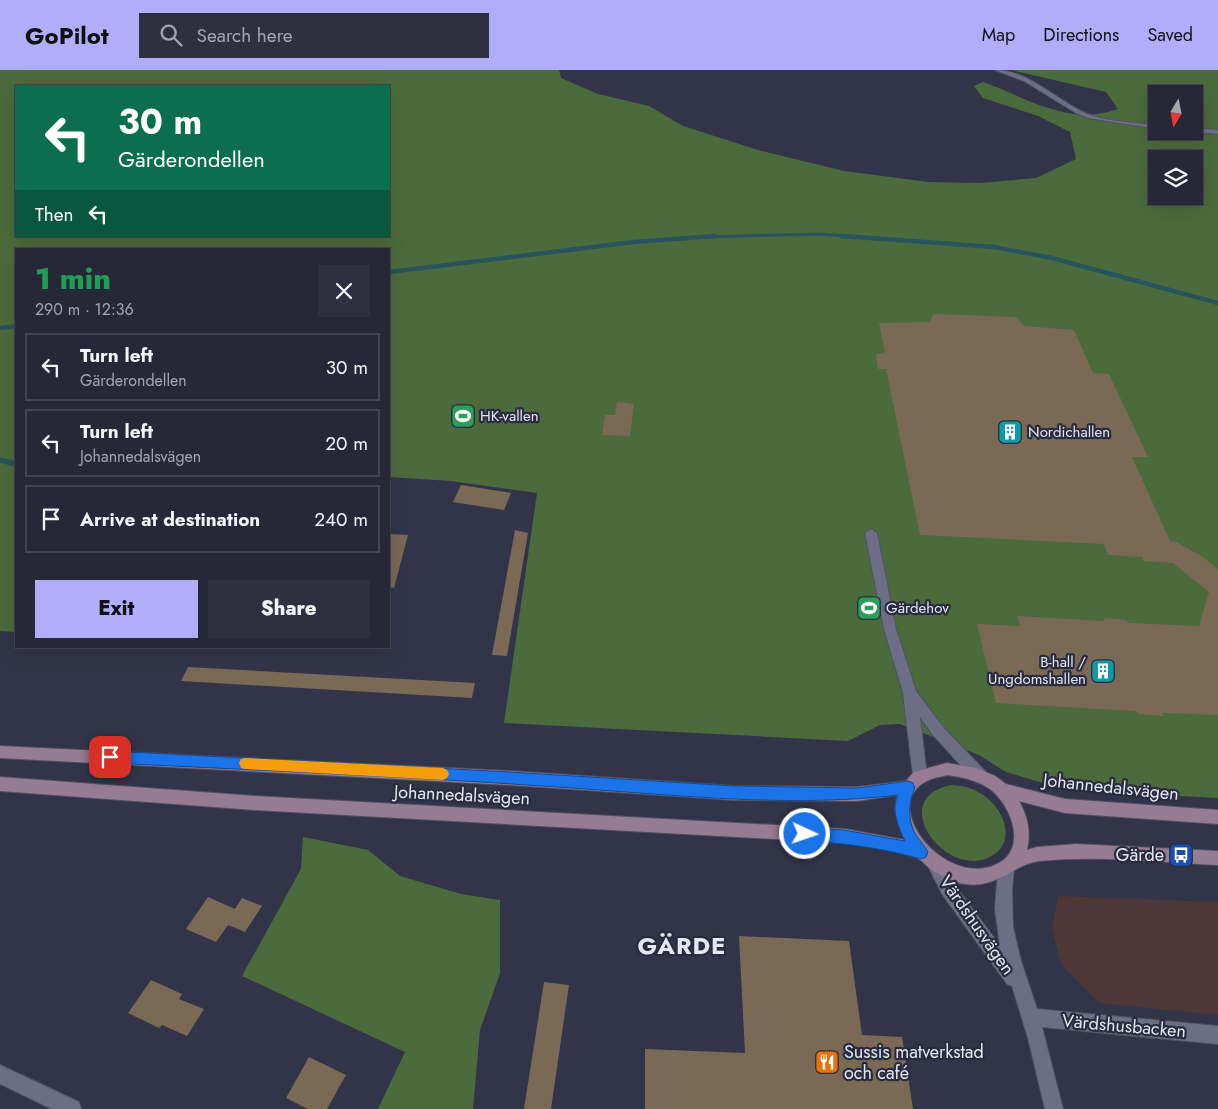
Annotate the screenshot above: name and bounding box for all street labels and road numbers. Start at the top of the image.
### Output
street label: Johannedalsvägen [1040,767,1180,807]
street label: Johannedalsvägen [391,778,531,812]
street label: Värdshusvägen [933,870,1021,980]
street label: Värdshusbacken [1061,1008,1187,1044]

